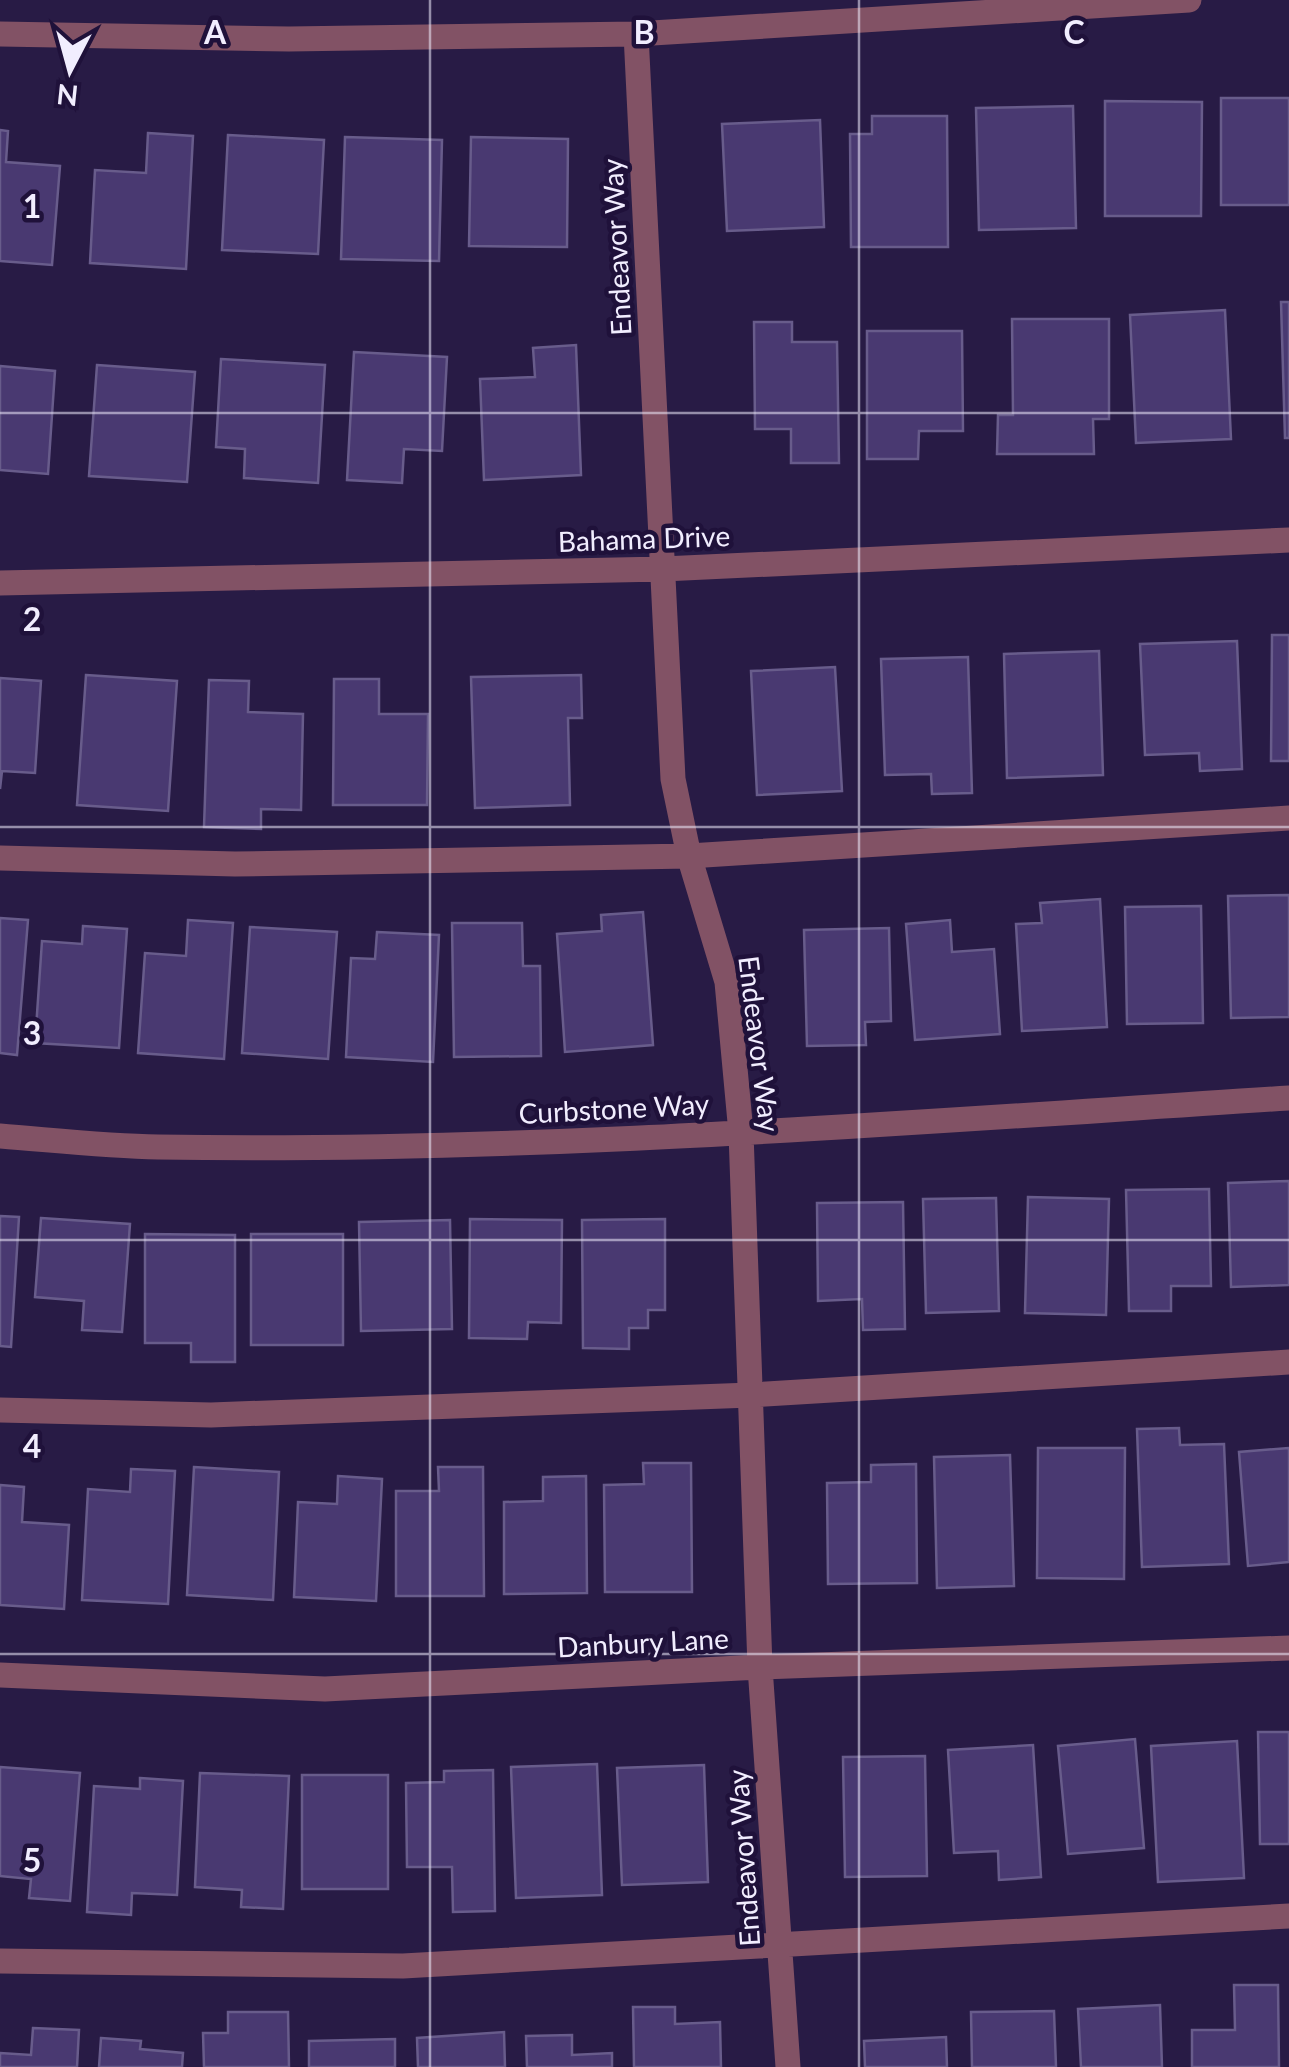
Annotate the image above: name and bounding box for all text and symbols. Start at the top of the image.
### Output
text: A [203,12,227,51]
text: B [633,12,655,51]
text: C [1063,12,1085,51]
north arrow [20,20,120,120]
text: N [55,78,80,114]
street label: Endeavor Way [594,157,638,336]
text: 1 [23,186,41,225]
street label: Bahama Drive [557,518,731,558]
text: 2 [23,599,41,638]
street label: Endeavor Way [732,954,788,1134]
text: 3 [23,1013,41,1052]
street label: Curbstone Way [518,1086,711,1130]
text: 4 [23,1426,41,1465]
street label: Danbury Lane [556,1621,730,1663]
street label: Endeavor Way [720,1768,766,1948]
text: 5 [23,1840,41,1879]

